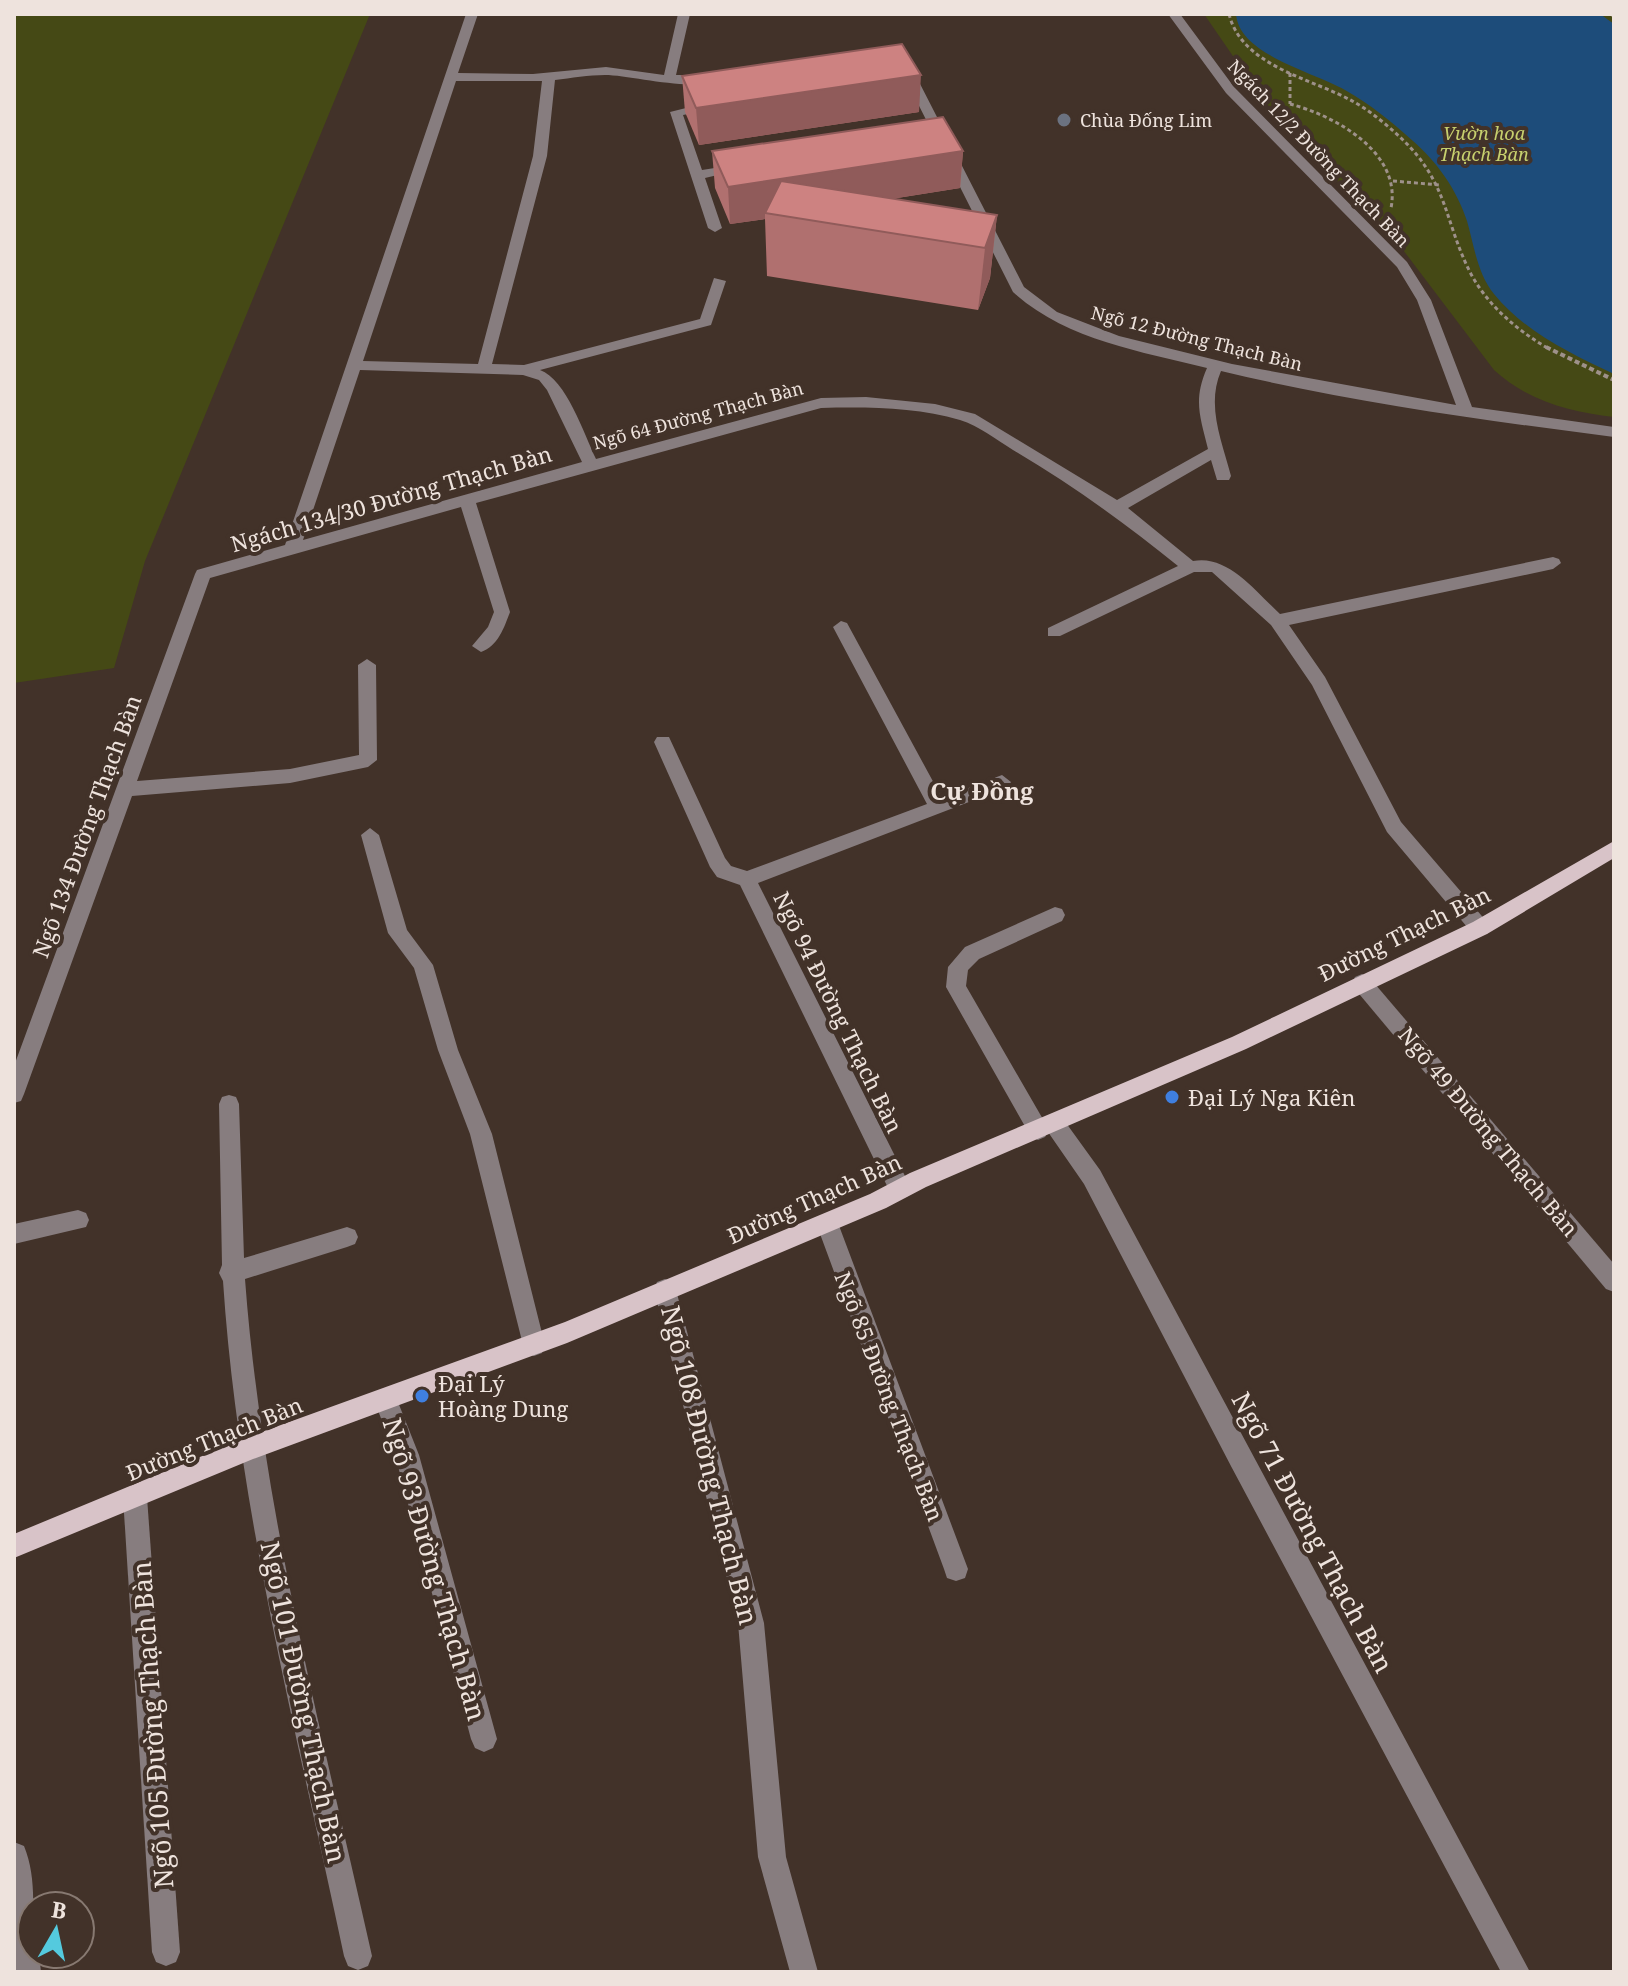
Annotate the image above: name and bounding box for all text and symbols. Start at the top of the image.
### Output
street label: Ngách 12/2 Đường Thạch Bàn [1223,54,1415,252]
place label: Chùa Đống Lim [1080,108,1212,132]
marker: Chùa Đống Lim [1055,111,1073,129]
park label: Vườn hoa Thạch Bàn [1439,121,1529,166]
street label: Ngõ 12 Đường Thạch Bàn [1089,300,1305,376]
street label: Ngõ 64 Đường Thạch Bàn [590,375,806,455]
street label: Ngách 134/30 Đường Thạch Bàn [227,438,555,558]
street label: Ngõ 134 Đường Thạch Bàn [24,691,148,961]
district label: Cự Đồng [930,774,1034,807]
street label: Đường Thạch Bàn [1313,878,1495,988]
street label: Ngõ 94 Đường Thạch Bàn [767,886,911,1138]
street label: Ngõ 49 Đường Thạch Bàn [1392,1020,1586,1242]
place label: Đại Lý Nga Kiên [1188,1082,1355,1112]
marker: Đại Lý Nga Kiên [1163,1088,1181,1106]
street label: Đường Thạch Bàn [722,1146,906,1250]
street label: Ngõ 85 Đường Thạch Bàn [828,1267,952,1525]
street label: Ngõ 108 Đường Thạch Bàn [653,1302,767,1629]
place label: Đại Lý Hoàng Dung [438,1368,568,1423]
street label: Ngõ 71 Đường Thạch Bàn [1224,1385,1403,1679]
marker: Đại Lý Hoàng Dung [413,1387,431,1405]
street label: Đường Thạch Bàn [121,1389,307,1487]
street label: Ngõ 93 Đường Thạch Bàn [375,1413,496,1725]
street label: Ngõ 101 Đường Thạch Bàn [252,1538,356,1866]
street label: Ngõ 105 Đường Thạch Bàn [123,1560,181,1890]
north arrow [16,1890,96,1970]
text: B [50,1893,69,1925]

